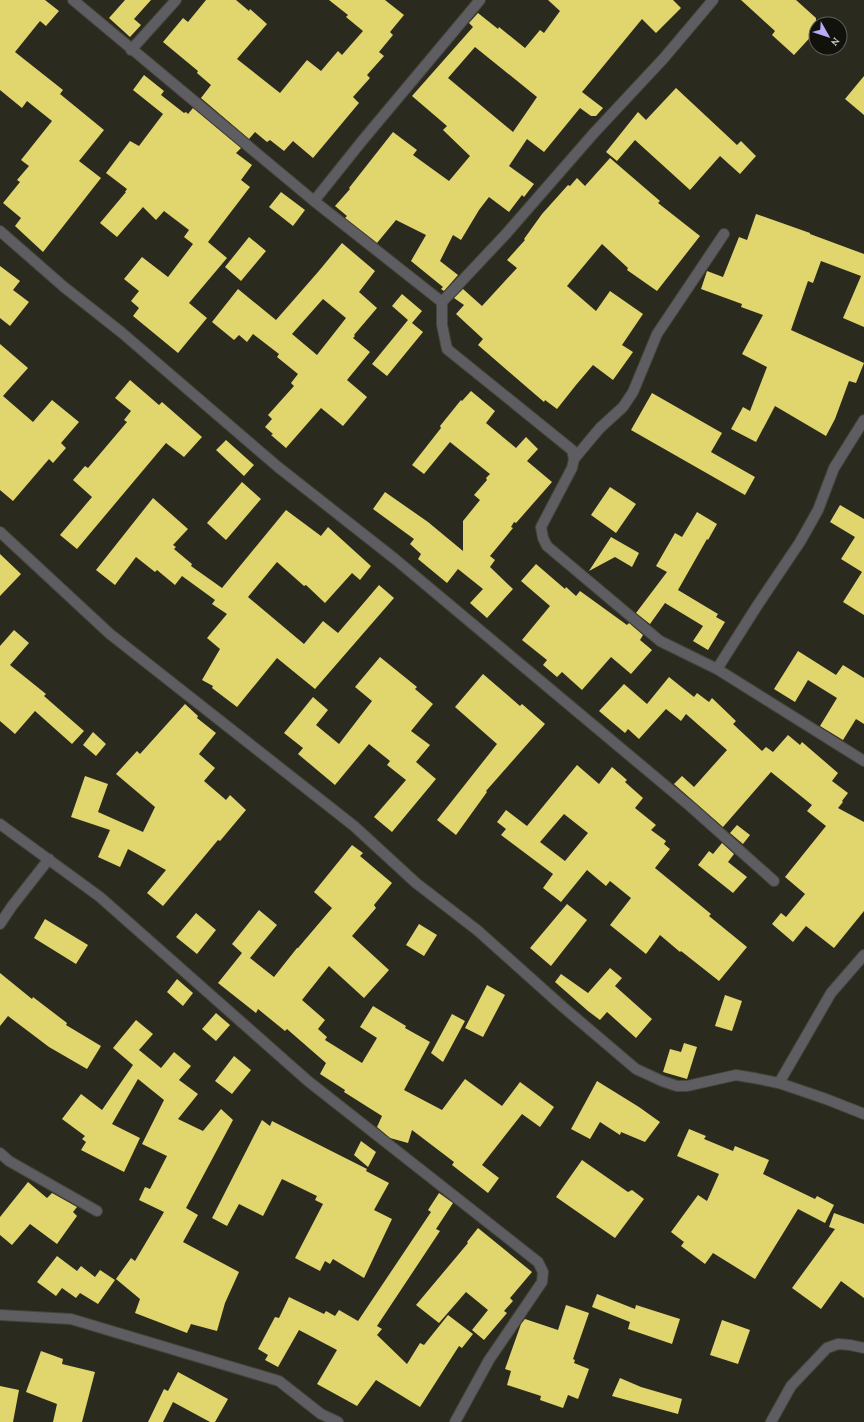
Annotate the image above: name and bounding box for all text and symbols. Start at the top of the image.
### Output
north arrow [808,16,848,56]
text: N [828,36,843,49]

